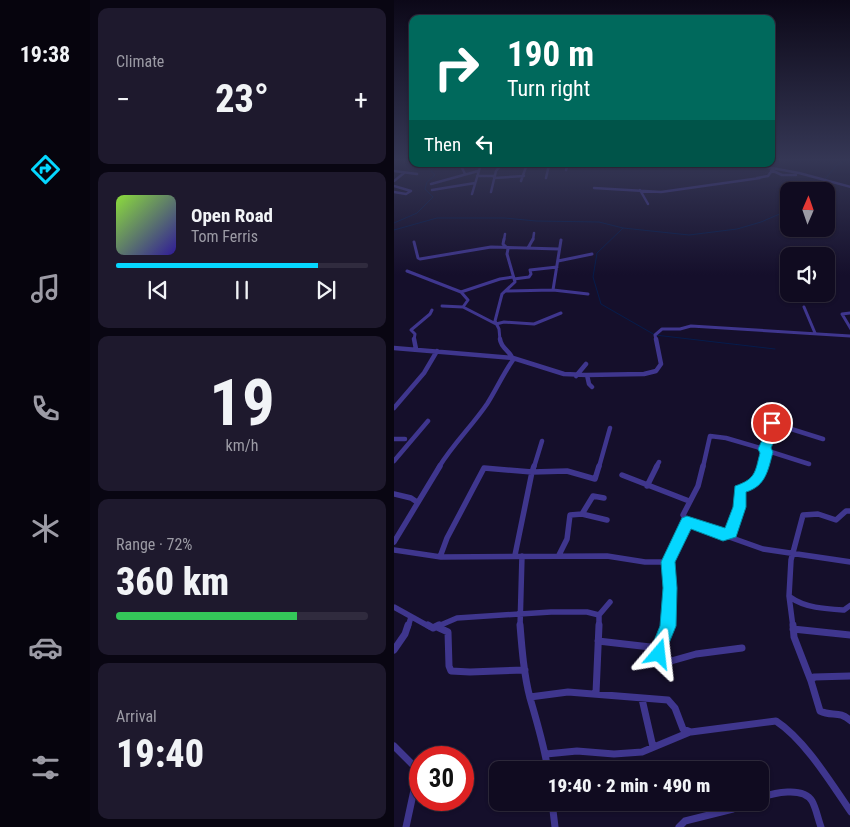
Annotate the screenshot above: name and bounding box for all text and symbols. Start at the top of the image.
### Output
text: 190 m [507,34,594,75]
icon: right [424,35,489,100]
text: 19:38 [20,42,70,67]
text: Climate [116,52,164,71]
text: Turn right [507,76,590,101]
text: 23° [215,77,269,121]
text: − [116,83,130,116]
text: + [354,83,368,116]
icon: left [471,130,499,158]
text: Then [424,133,461,156]
icon: directions [28,152,63,187]
north arrow [780,182,835,238]
map controls [780,182,835,302]
text: Open Road [191,204,273,227]
text: Tom Ferris [191,227,258,246]
button: sound [780,247,835,302]
icon: music [28,271,63,306]
icon: previous [144,276,172,304]
icon: pause [228,276,256,304]
icon: next [312,276,340,304]
text: 19 [209,365,275,441]
icon: phone [28,391,63,426]
pin [751,402,793,444]
icon: arrive [758,409,786,437]
text: km/h [226,436,258,455]
icon: climate [28,511,63,546]
text: Range · 72% [116,535,192,554]
text: 360 km [116,560,229,604]
position arrow [632,627,684,679]
icon: car [28,630,63,665]
text: Arrival [116,707,157,726]
text: 19:40 [116,732,204,776]
speed limit sign: 30 [409,746,474,811]
icon: filters [28,750,63,785]
text: 19:40 · 2 min · 490 m [548,774,710,797]

